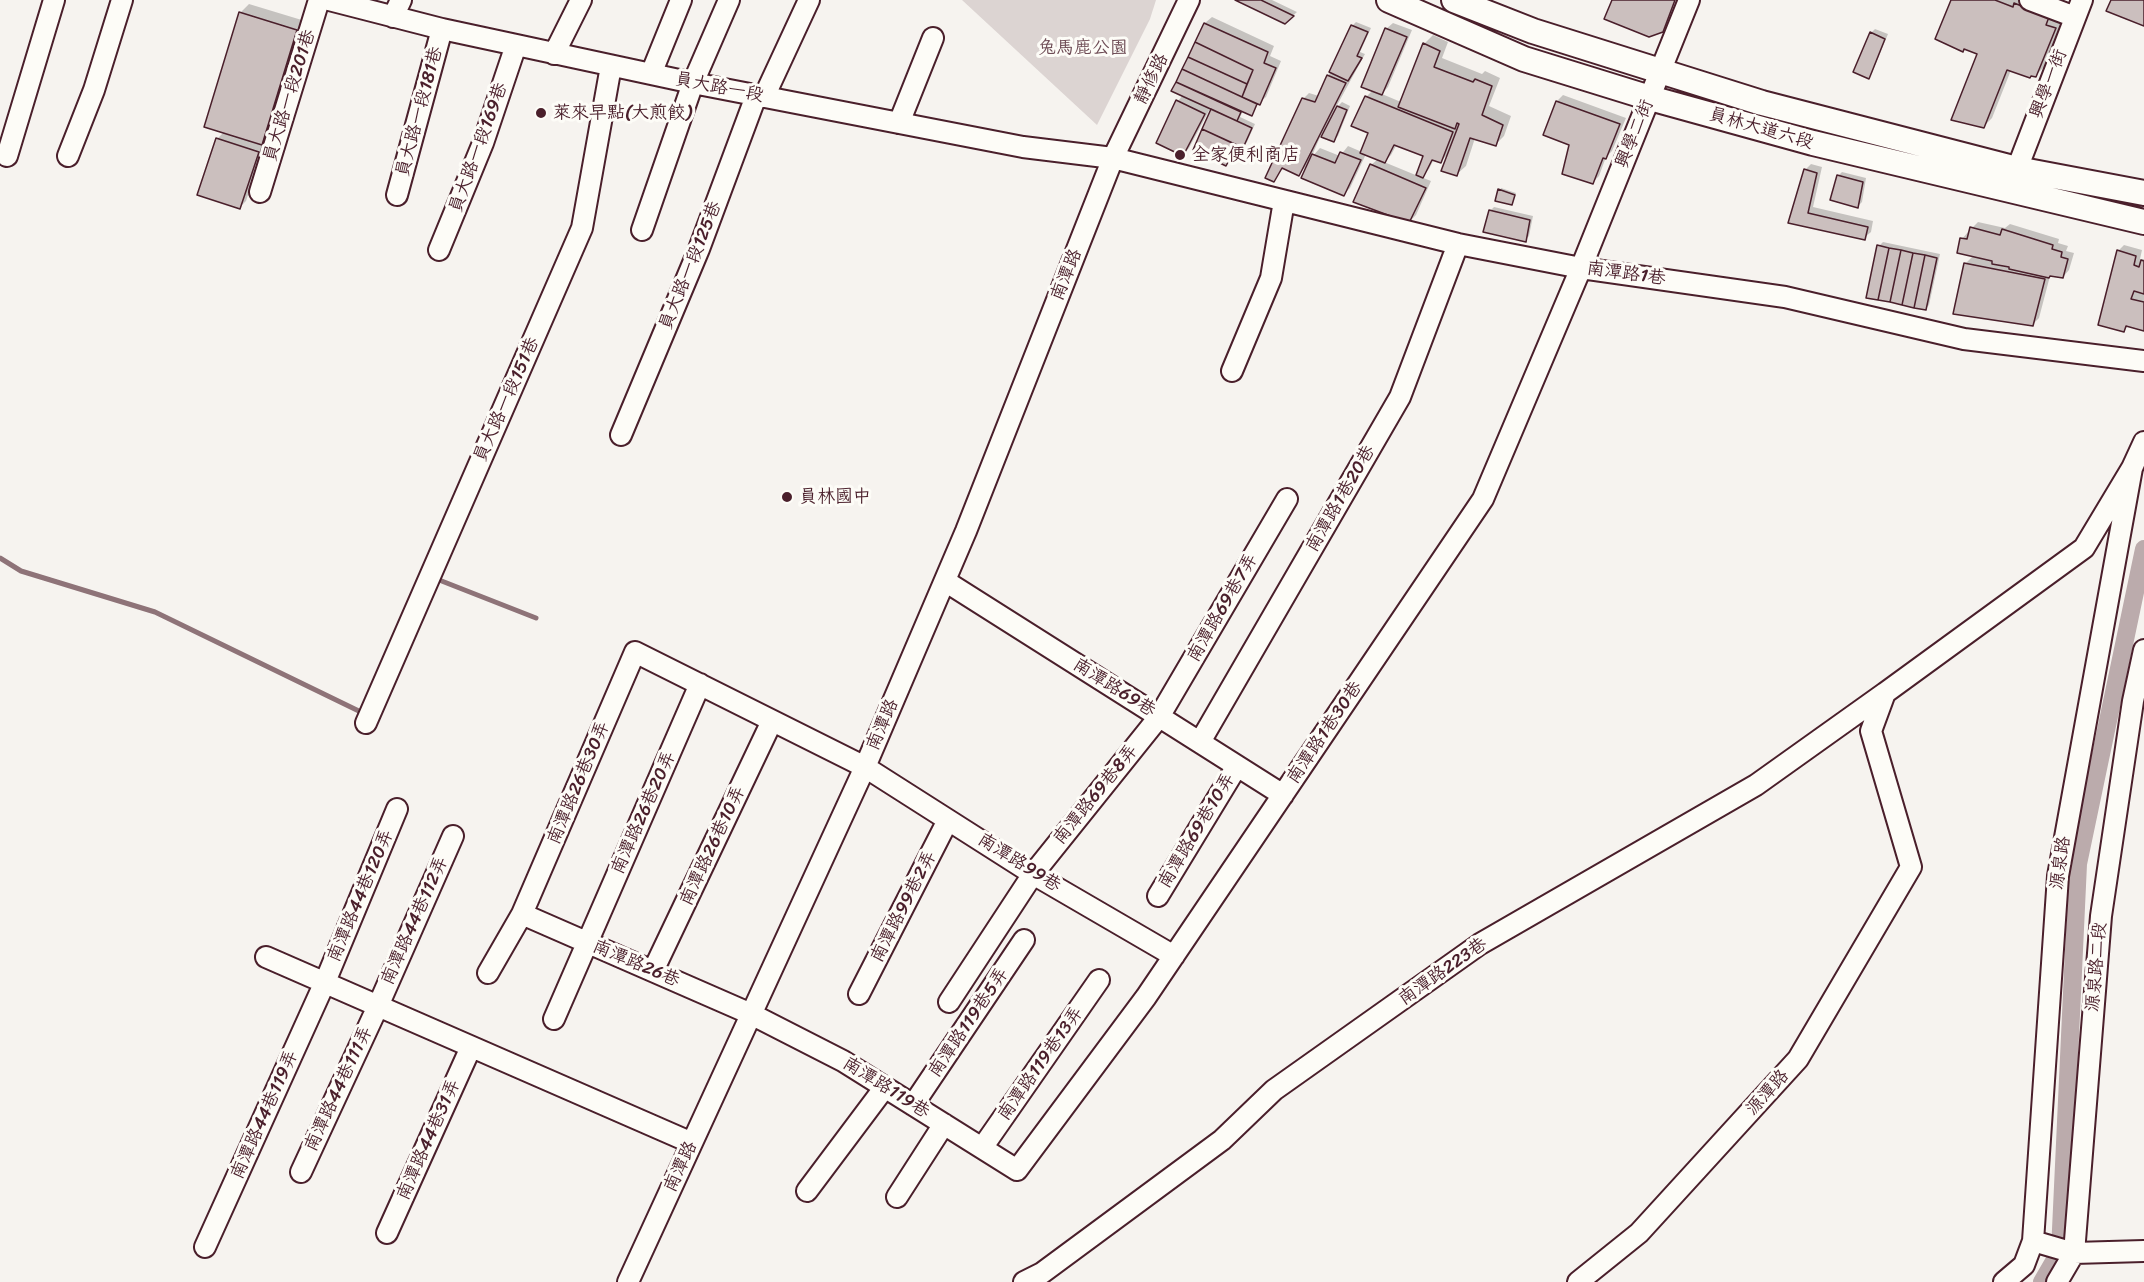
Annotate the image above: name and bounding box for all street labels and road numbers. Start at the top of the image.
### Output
street label: 員大路一段201巷 [260,27,320,165]
street label: 員大路一段181巷 [392,44,448,180]
street label: 興學一街 [2026,47,2072,121]
street label: 靜修路 [1130,50,1174,108]
street label: 員大路一段 [673,69,765,107]
street label: 員大路一段169巷 [445,80,513,216]
street label: 興學二街 [1612,97,1658,171]
street label: 員林大道六段 [1706,104,1816,154]
street label: 員大路一段125巷 [655,198,727,334]
street label: 南潭路 [1047,246,1087,304]
street label: 南潭路1巷 [1585,258,1667,290]
street label: 員大路一段151巷 [470,334,544,466]
street label: 南潭路1巷20巷 [1302,442,1380,556]
street label: 南潭路69巷7弄 [1183,550,1263,666]
street label: 南潭路69巷 [1069,654,1159,722]
street label: 南潭路1巷30巷 [1283,678,1367,788]
street label: 南潭路 [863,696,903,754]
street label: 南潭路26巷30弄 [543,718,615,848]
street label: 南潭路69巷8弄 [1049,741,1143,849]
street label: 南潭路26巷20弄 [607,748,681,878]
street label: 南潭路69巷10弄 [1154,770,1240,892]
street label: 南潭路26巷10弄 [676,783,750,909]
street label: 南潭路44巷120弄 [323,826,399,966]
street label: 南潭路99巷 [973,829,1065,897]
street label: 源泉路 [2047,835,2075,891]
street label: 南潭路99巷2弄 [867,848,941,966]
street label: 南潭路44巷112弄 [377,853,453,989]
street label: 源泉路二段 [2082,921,2112,1013]
street label: 南潭路223巷 [1395,934,1491,1010]
street label: 南潭路26巷 [589,936,683,992]
street label: 南潭路119巷5弄 [924,964,1014,1082]
street label: 南潭路119巷13弄 [994,1003,1088,1125]
street label: 南潭路44巷111弄 [301,1023,377,1155]
street label: 南潭路44巷119弄 [227,1047,303,1183]
street label: 南潭路119巷 [839,1053,933,1123]
street label: 源潭路 [1742,1066,1794,1120]
street label: 南潭路44巷31弄 [393,1076,465,1204]
street label: 南潭路 [660,1138,702,1196]

